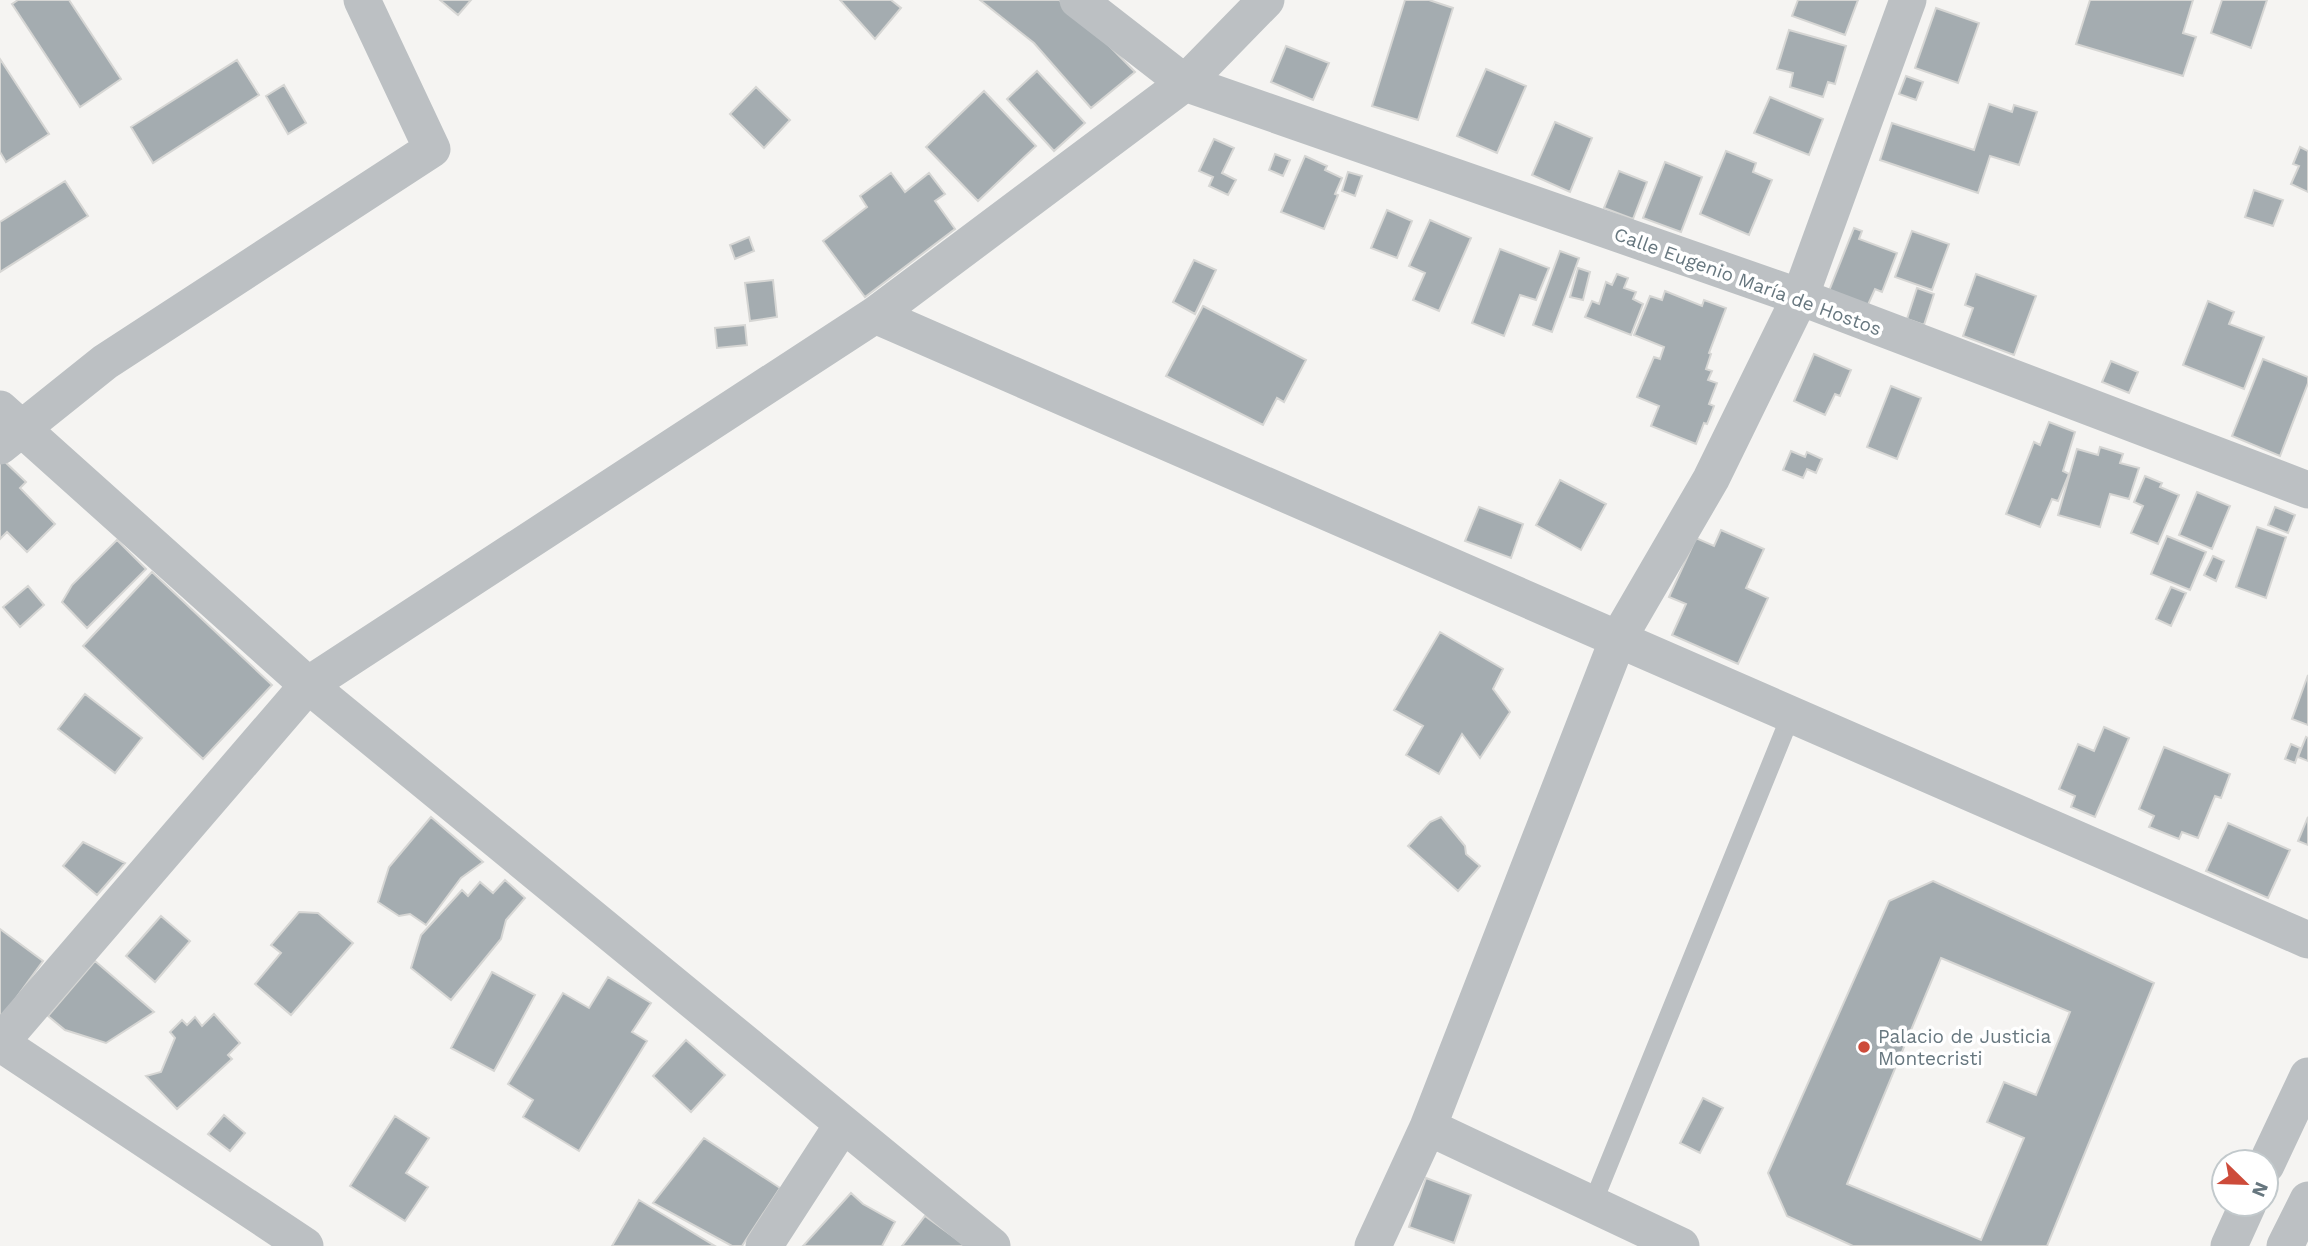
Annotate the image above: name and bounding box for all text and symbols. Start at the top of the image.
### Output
street label: Calle Eugenio María de Hostos [1611,222,1885,341]
place label: Palacio de Justicia Montecristi [1878,1025,2051,1070]
marker: Palacio de Justicia Montecristi [1856,1039,1872,1055]
north arrow [2210,1148,2280,1218]
text: N [2247,1178,2274,1200]

